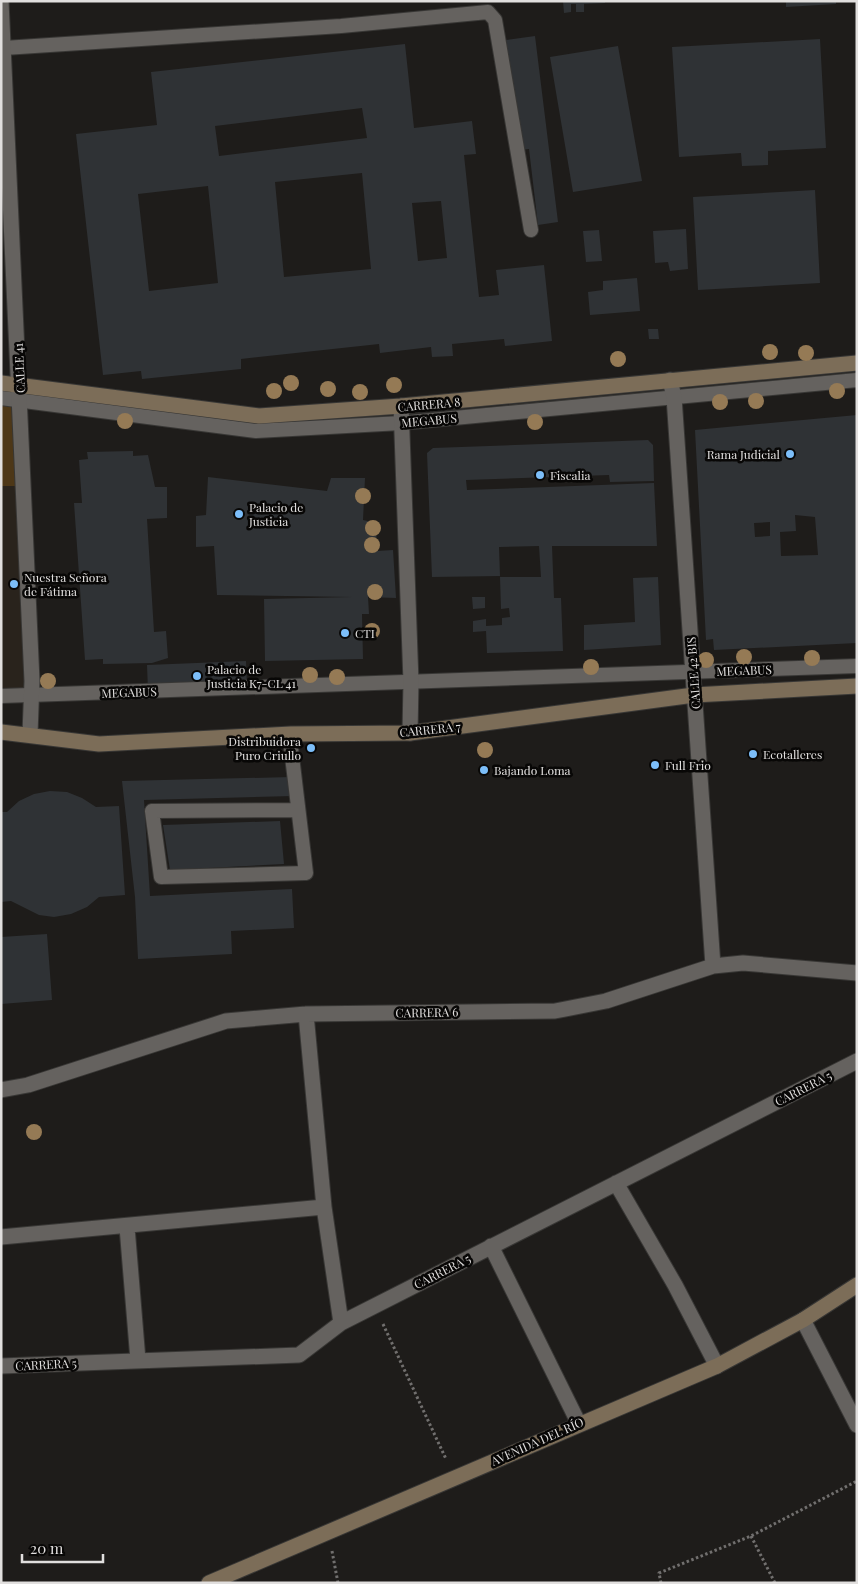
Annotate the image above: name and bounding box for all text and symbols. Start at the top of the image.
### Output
street label: CALLE 41 [10,342,28,393]
street label: CARRERA 8 [397,393,461,415]
street label: MEGABUS [401,410,457,430]
place label: Rama Judicial [707,446,781,462]
marker: Rama Judicial [784,448,796,460]
place label: Fiscalia [550,467,590,483]
marker: Fiscalia [534,469,546,481]
place label: Palacio de Justicia [248,499,303,529]
marker: Palacio de Justicia [233,508,245,520]
place label: Nuestra Señora de Fátima [24,569,107,599]
marker: Nuestra Señora de Fátima [8,578,20,590]
place label: CTI [355,625,375,641]
marker: CTI [339,627,351,639]
street label: CALLE 42 BIS [682,636,704,710]
place label: Palacio de Justicia K7-CL 41 [206,661,297,691]
street label: MEGABUS [716,661,772,679]
marker: Palacio de Justicia K7-CL 41 [191,670,203,682]
street label: MEGABUS [101,683,157,701]
street label: CARRERA 7 [399,718,462,740]
place label: Distribuidora Puro Criullo [228,733,301,763]
marker: Distribuidora Puro Criullo [305,742,317,754]
place label: Ecotalleres [763,746,822,762]
marker: Ecotalleres [747,748,759,760]
place label: Full Frio [665,757,711,773]
marker: Full Frio [649,759,661,771]
place label: Bajando Loma [494,762,571,778]
marker: Bajando Loma [478,764,490,776]
street label: CARRERA 6 [395,1003,459,1021]
street label: CARRERA 5 [772,1067,834,1109]
street label: CARRERA 5 [411,1250,473,1292]
street label: CARRERA 5 [15,1354,77,1374]
street label: AVENIDA DEL RÍO [487,1413,586,1469]
scale bar [22,1532,104,1564]
text: 20 m [30,1538,64,1558]

